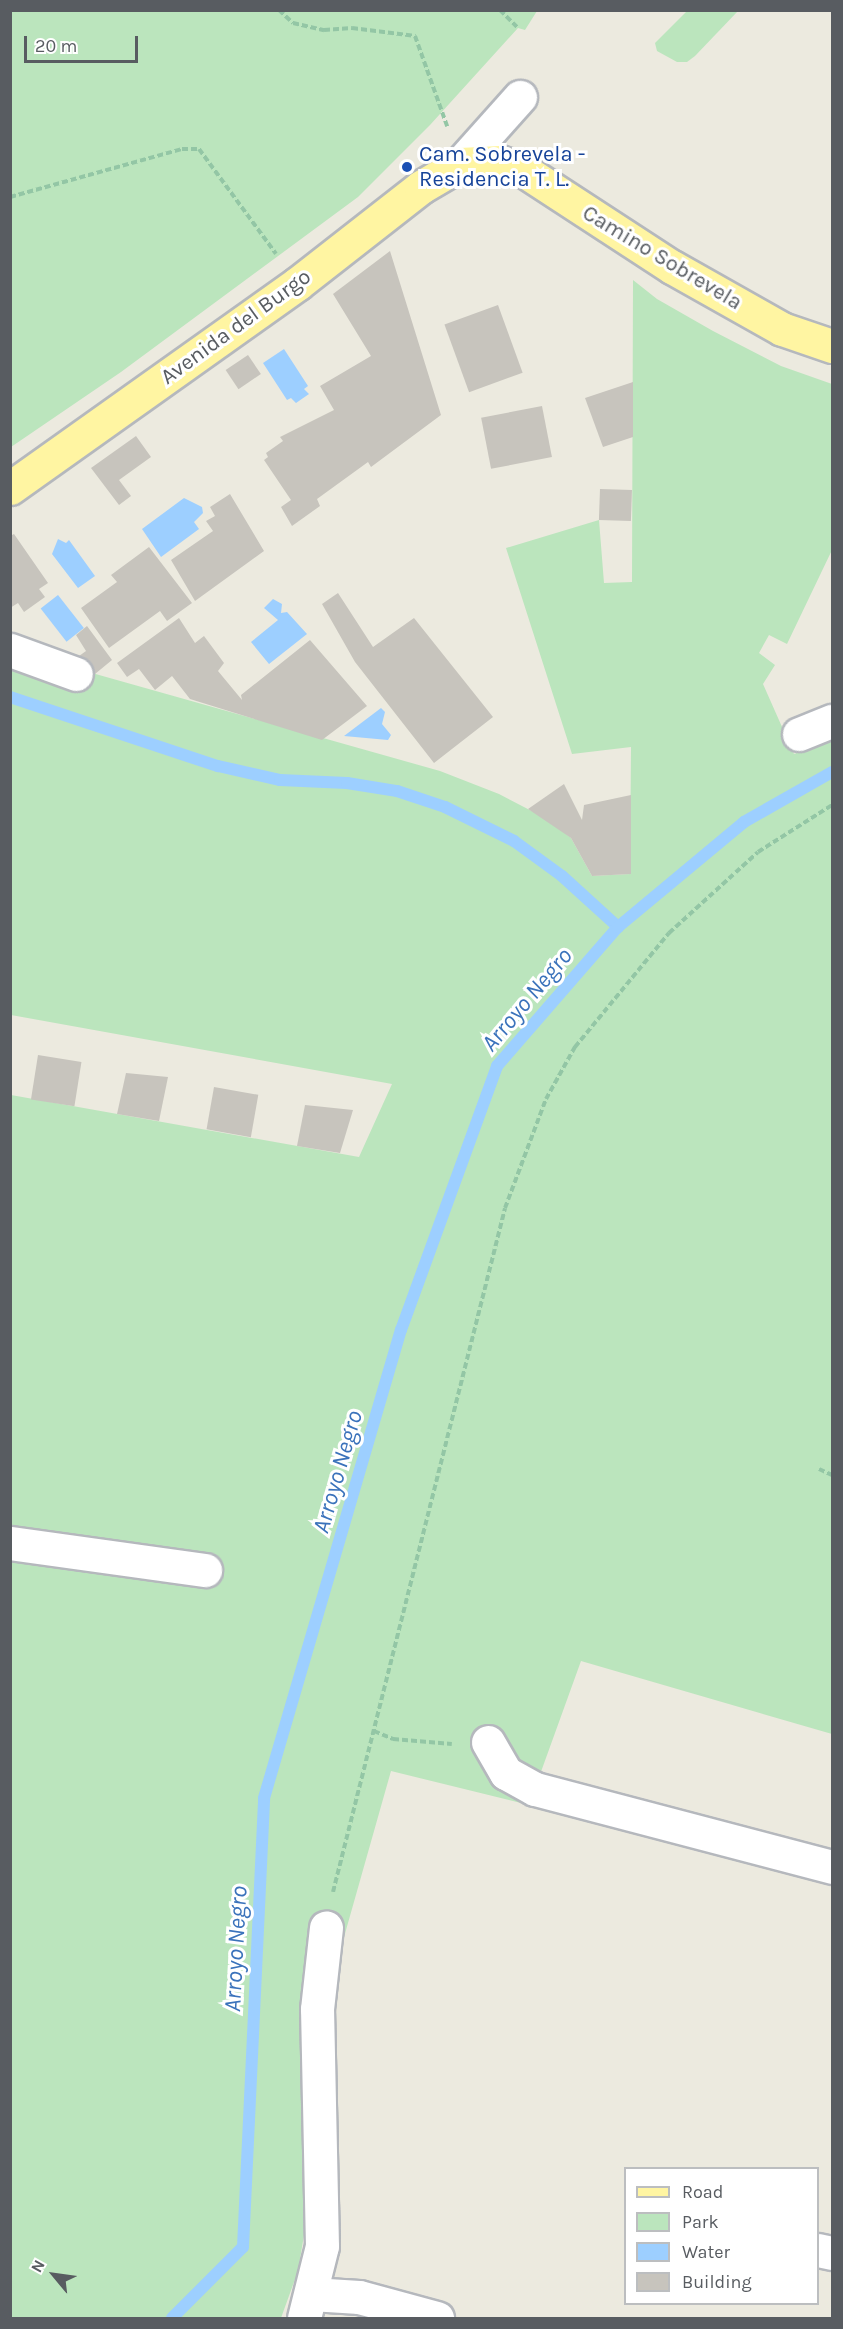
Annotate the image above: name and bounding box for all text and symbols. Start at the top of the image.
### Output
scale bar [27,24,141,62]
text: 20 m [35,35,77,57]
place label: Cam. Sobrevela - Residencia T. L. [419,141,585,192]
marker: Cam. Sobrevela - Residencia T. L. [400,160,414,174]
street label: Camino Sobrevela [577,200,747,316]
street label: Avenida del Burgo [156,264,316,390]
water label: Arroyo Negro [475,942,579,1058]
water label: Arroyo Negro [307,1407,369,1537]
water label: Arroyo Negro [218,1885,254,2013]
legend [624,2167,819,2305]
text: Road [682,2181,723,2203]
text: Park [682,2211,719,2233]
text: Water [682,2241,730,2263]
north arrow [24,2245,84,2305]
text: N [27,2256,49,2276]
text: Building [682,2271,752,2293]

